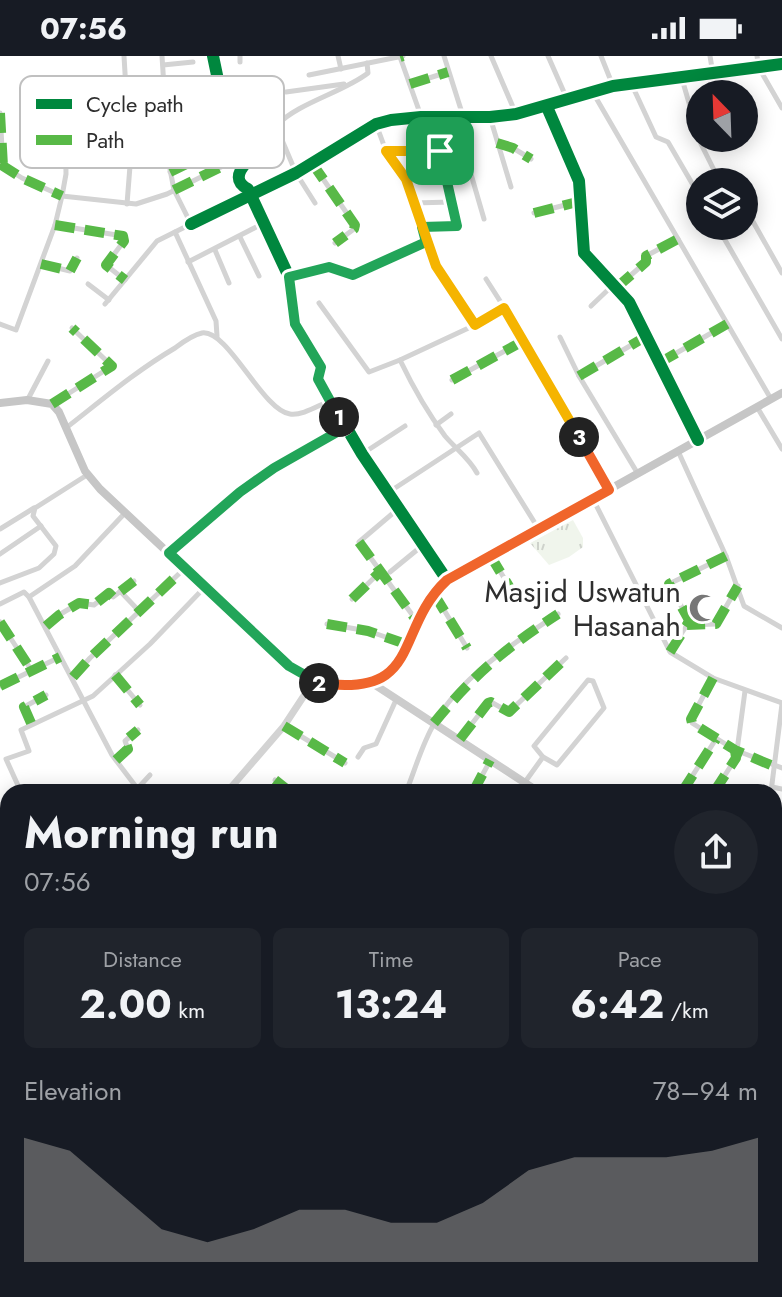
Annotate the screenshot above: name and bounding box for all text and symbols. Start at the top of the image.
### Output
text: 07:56 [40,7,127,50]
legend [20,76,284,168]
north arrow [686,80,758,152]
map controls [686,80,758,240]
text: Cycle path [86,88,184,120]
pin [406,117,474,185]
text: Path [86,124,125,156]
icon: arrive [418,129,462,173]
button: layers [686,168,758,240]
pin: 1 [319,397,359,437]
text: 1 [333,401,345,433]
pin: 3 [559,417,599,457]
text: 3 [572,421,586,453]
place label: Masjid Uswatun Hasanah [485,570,681,647]
mosque icon: Masjid Uswatun Hasanah [688,593,718,623]
pin: 2 [299,663,339,703]
text: 2 [312,667,326,699]
text: Morning run [24,801,279,865]
button: share [674,810,758,894]
text: 07:56 [24,863,91,901]
text: Distance [103,943,182,975]
text: Time [369,943,413,975]
text: Pace [618,943,662,975]
text: 2.00 [80,975,172,1033]
text: 13:24 [335,975,447,1033]
text: 6:42 [570,975,664,1033]
text: km [172,994,205,1026]
text: /km [664,994,709,1026]
text: Elevation [24,1072,122,1110]
text: 78–94 m [653,1072,758,1110]

